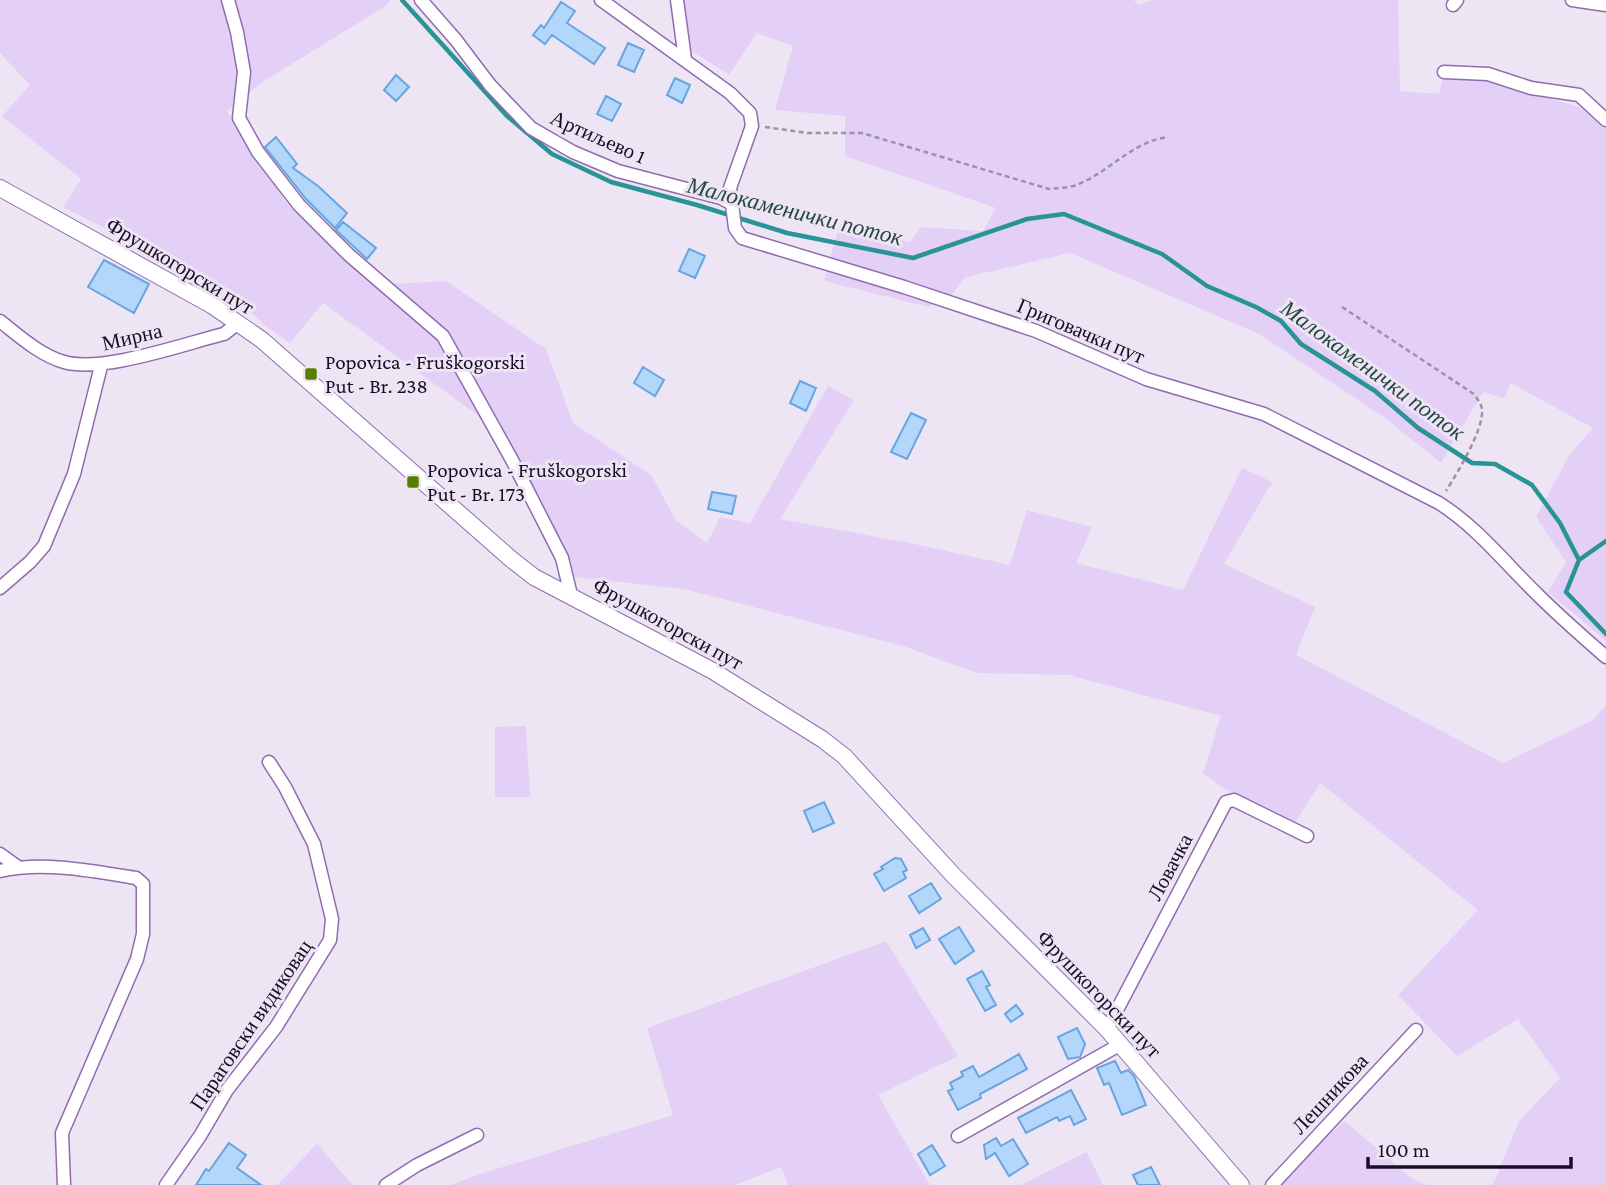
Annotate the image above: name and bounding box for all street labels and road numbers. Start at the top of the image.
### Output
street label: Артиљево 1 [547,105,649,169]
street label: Фрушкогорски пут [102,212,258,320]
street label: Григовачки пут [1014,293,1148,369]
street label: Мирна [100,318,165,356]
street label: Фрушкогорски пут [589,573,747,675]
street label: Ловачка [1142,829,1198,904]
street label: Фрушкогорски пут [1032,925,1166,1063]
street label: Параговски видиковац [185,935,317,1115]
street label: Лешникова [1287,1049,1374,1139]

